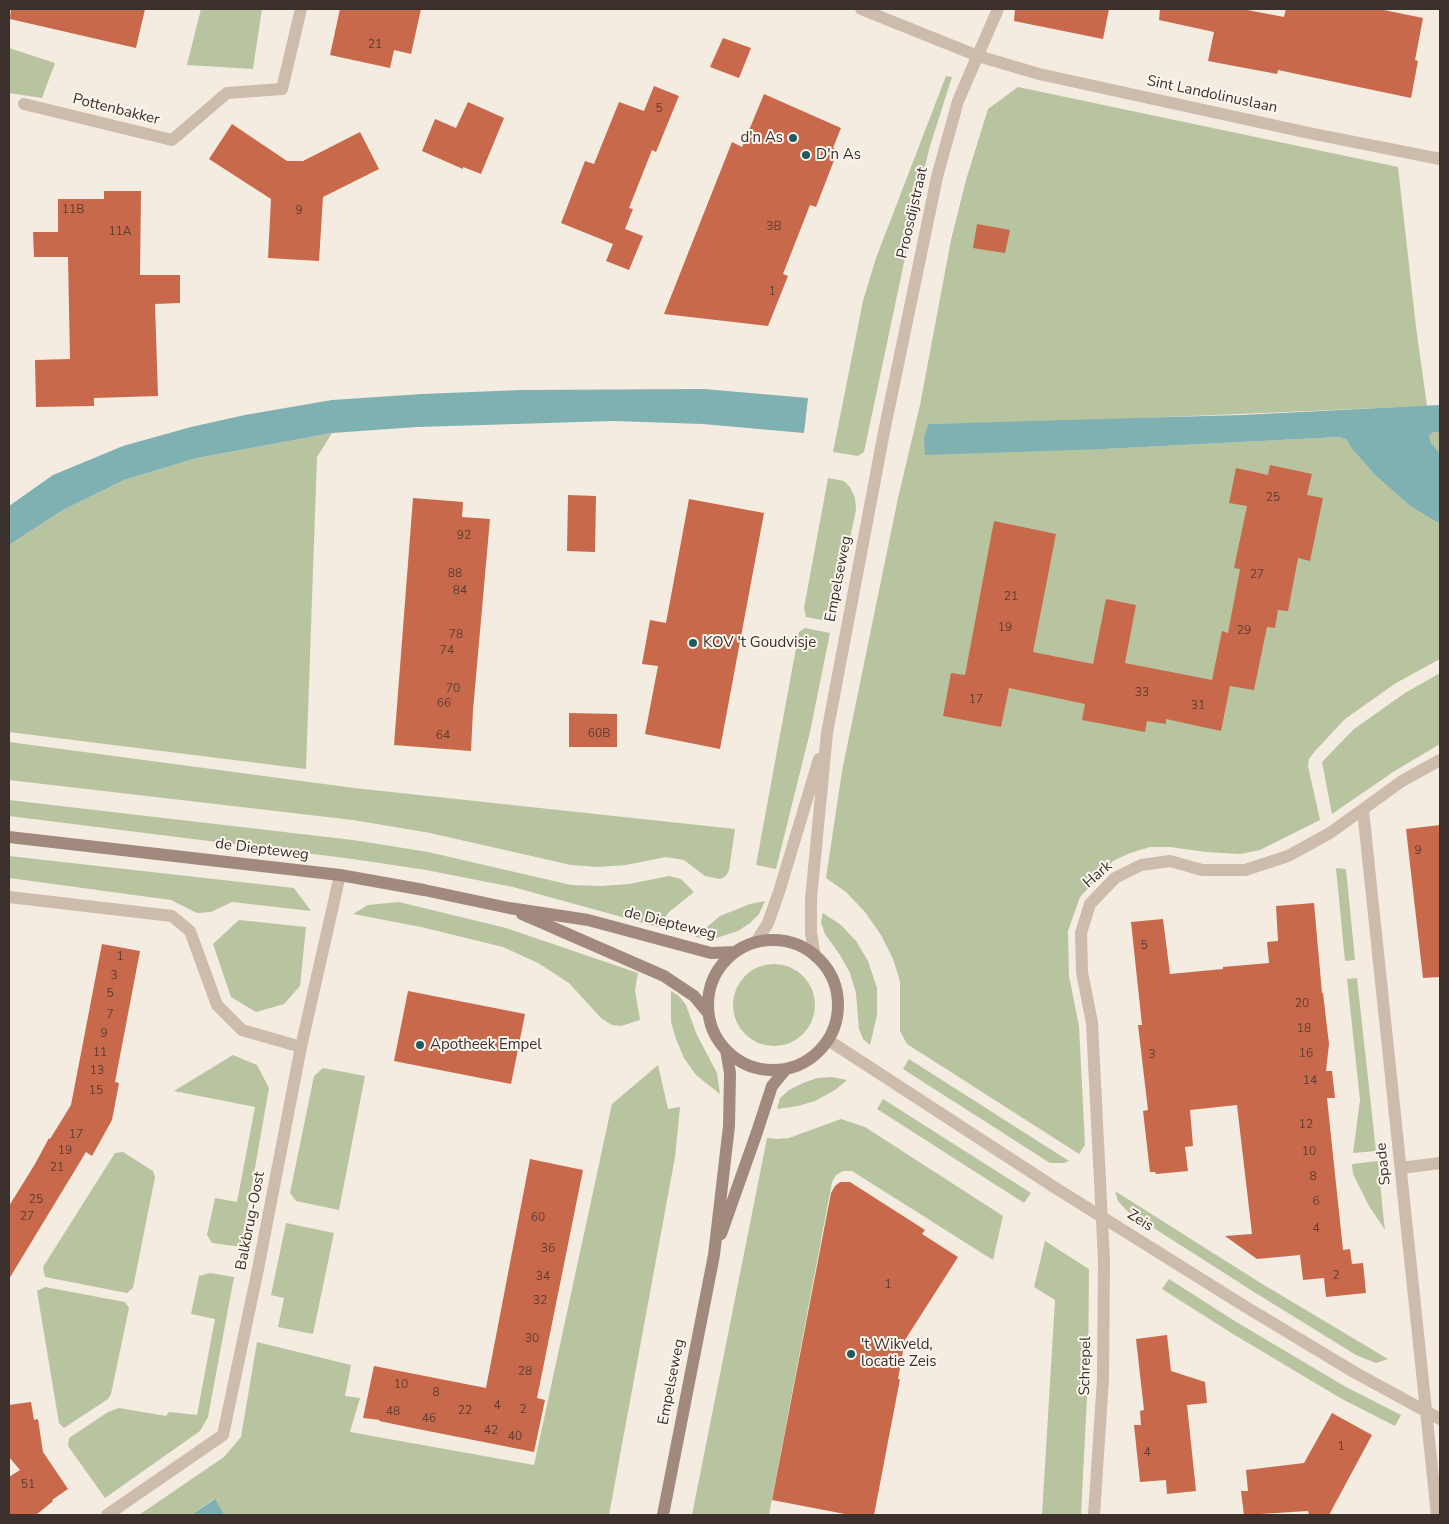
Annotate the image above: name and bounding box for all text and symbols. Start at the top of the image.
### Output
house number: 21 [368,38,382,52]
street label: Sint Landolinuslaan [1145,72,1279,118]
street label: Pottenbakker [71,91,161,129]
house number: 5 [655,102,663,116]
place label: d'n As [741,129,783,147]
marker: d'n As [787,132,799,144]
place label: D'n As [816,146,861,164]
marker: D'n As [800,149,812,161]
street label: Proosdijstraat [894,166,932,260]
house number: 11B [62,203,84,217]
house number: 9 [295,204,303,218]
house number: 3B [766,220,782,234]
house number: 11A [108,225,132,239]
house number: 1 [768,285,776,299]
house number: 25 [1266,491,1280,505]
house number: 92 [457,529,471,543]
street label: Empelseweg [822,535,856,623]
house number: 88 [448,567,462,581]
house number: 27 [1250,568,1264,582]
house number: 84 [453,584,467,598]
house number: 21 [1004,590,1018,604]
house number: 19 [998,621,1012,635]
house number: 29 [1237,624,1251,638]
house number: 78 [449,628,463,642]
place label: KOV 't Goudvisje [703,634,816,652]
marker: KOV 't Goudvisje [687,637,699,649]
house number: 74 [440,644,454,658]
house number: 70 [446,682,460,696]
house number: 33 [1135,686,1149,700]
house number: 17 [969,693,983,707]
house number: 66 [437,697,451,711]
house number: 31 [1191,699,1205,713]
house number: 60B [588,727,610,741]
house number: 64 [436,729,450,743]
street label: de Diepteweg [214,835,310,865]
house number: 9 [1414,844,1422,858]
street label: Hark [1080,858,1116,892]
street label: de Diepteweg [622,904,718,944]
house number: 5 [1140,939,1148,953]
house number: 1 [116,950,124,964]
house number: 3 [110,969,118,983]
house number: 5 [106,987,114,1001]
house number: 20 [1295,997,1309,1011]
house number: 7 [106,1008,114,1022]
house number: 18 [1297,1022,1311,1036]
house number: 9 [100,1027,108,1041]
place label: Apotheek Empel [430,1036,542,1054]
marker: Apotheek Empel [414,1039,426,1051]
house number: 11 [93,1046,107,1060]
house number: 16 [1299,1047,1313,1061]
house number: 3 [1148,1048,1156,1062]
house number: 13 [90,1064,104,1078]
house number: 14 [1303,1074,1317,1088]
house number: 15 [89,1084,103,1098]
house number: 12 [1299,1118,1313,1132]
house number: 17 [69,1128,83,1142]
street label: Spade [1373,1142,1395,1186]
house number: 19 [58,1144,72,1158]
house number: 10 [1302,1145,1316,1159]
house number: 21 [50,1161,64,1175]
street label: Balkbrug-Oost [233,1170,269,1272]
house number: 8 [1309,1170,1317,1184]
house number: 25 [29,1193,43,1207]
house number: 6 [1312,1195,1320,1209]
street label: Zeis [1124,1206,1156,1236]
house number: 27 [20,1210,34,1224]
house number: 60 [531,1211,545,1225]
house number: 4 [1312,1222,1320,1236]
house number: 36 [541,1242,555,1256]
house number: 2 [1332,1269,1340,1283]
house number: 34 [536,1270,550,1284]
house number: 1 [884,1278,892,1292]
house number: 32 [533,1294,547,1308]
house number: 30 [525,1332,539,1346]
place label: 't Wikveld, locatie Zeis [861,1336,936,1371]
street label: Schrepel [1076,1336,1096,1396]
street label: Empelseweg [655,1338,689,1426]
marker: 't Wikveld, locatie Zeis [845,1348,857,1360]
house number: 28 [518,1365,532,1379]
house number: 10 [394,1378,408,1392]
house number: 8 [432,1386,440,1400]
house number: 4 [493,1399,501,1413]
house number: 2 [519,1403,527,1417]
house number: 22 [458,1404,472,1418]
house number: 48 [386,1405,400,1419]
house number: 46 [422,1412,436,1426]
house number: 42 [484,1424,498,1438]
house number: 40 [508,1430,522,1444]
house number: 1 [1337,1440,1345,1454]
house number: 4 [1143,1446,1151,1460]
house number: 51 [21,1478,35,1492]

